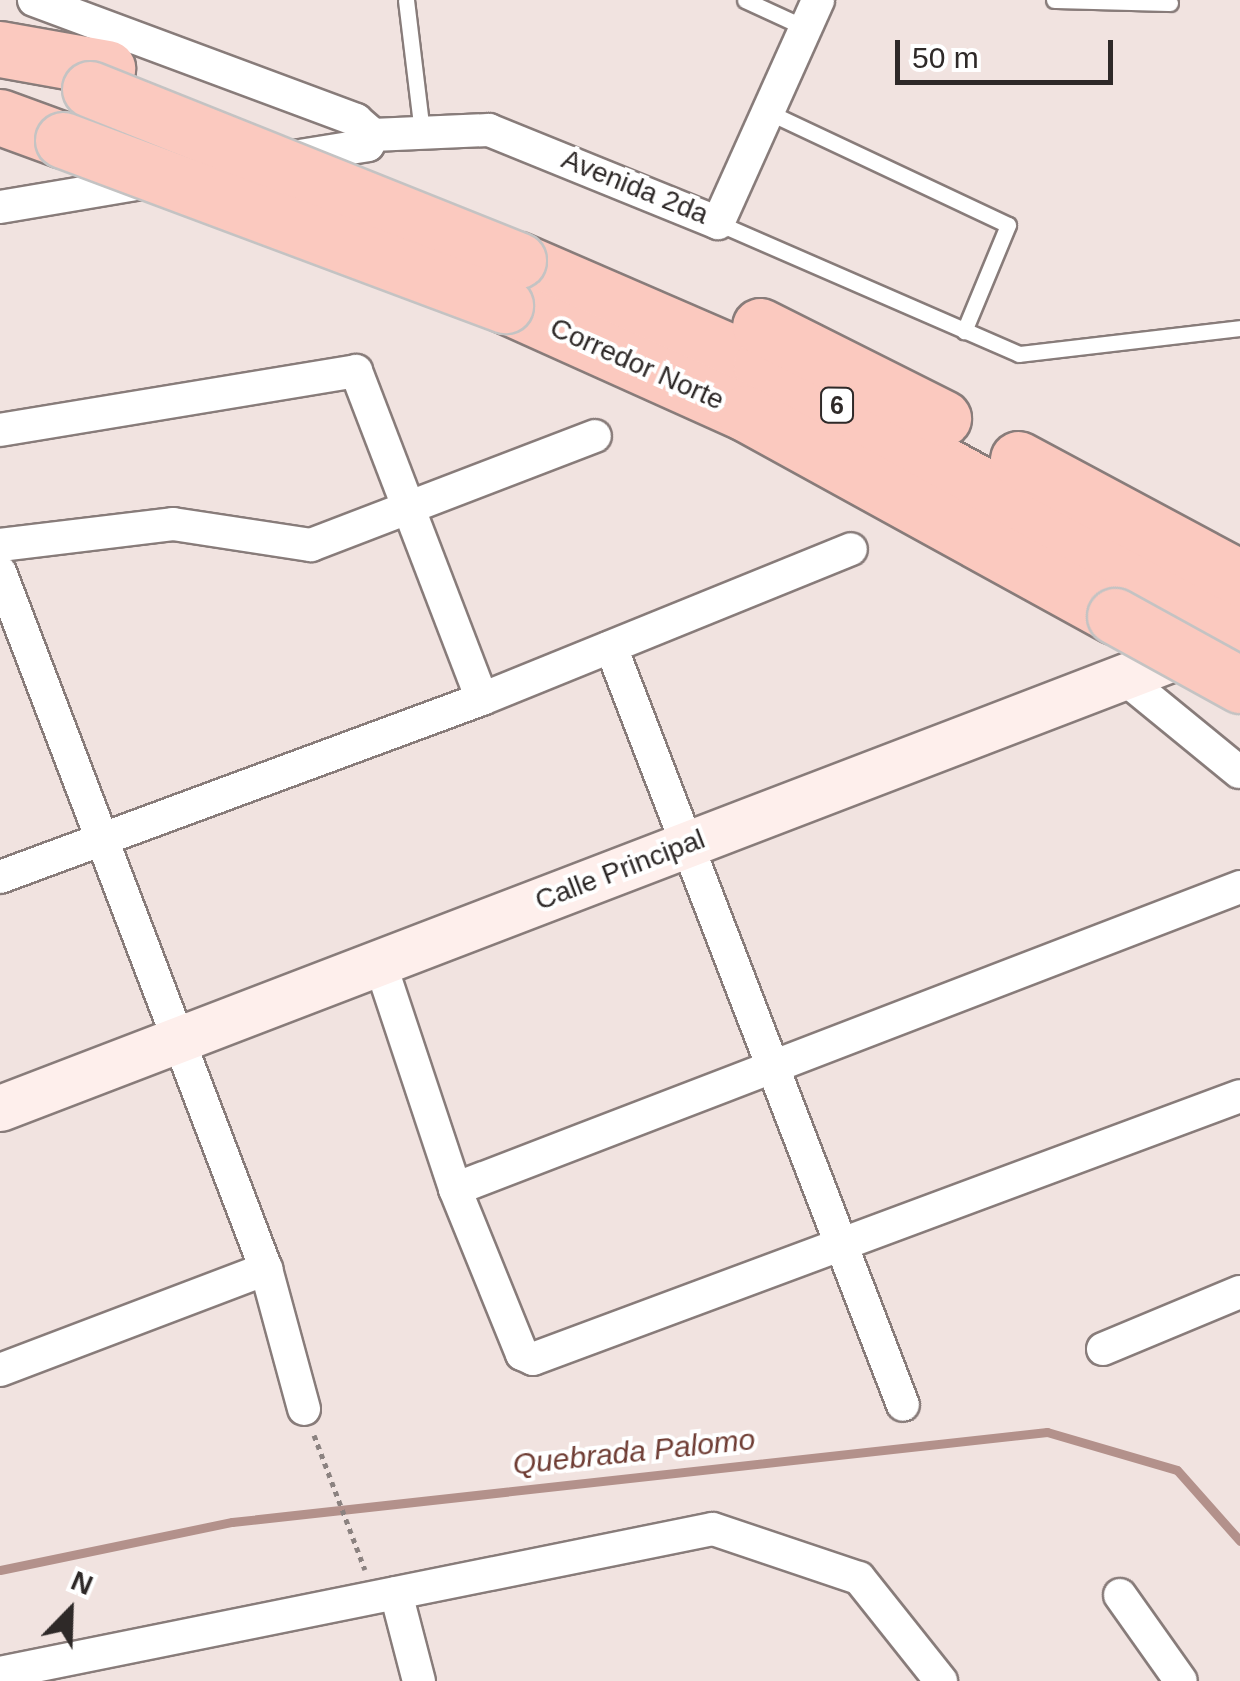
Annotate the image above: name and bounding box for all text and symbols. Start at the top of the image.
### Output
scale bar [900,20,1118,82]
text: 50 m [912,41,979,74]
street label: Avenida 2da [557,142,713,232]
street label: Corredor Norte [545,311,729,417]
road number: 6 [820,385,854,425]
street label: Calle Principal [530,822,710,918]
water label: Quebrada Palomo [511,1421,757,1483]
north arrow [20,1561,120,1661]
text: N [67,1565,97,1601]

